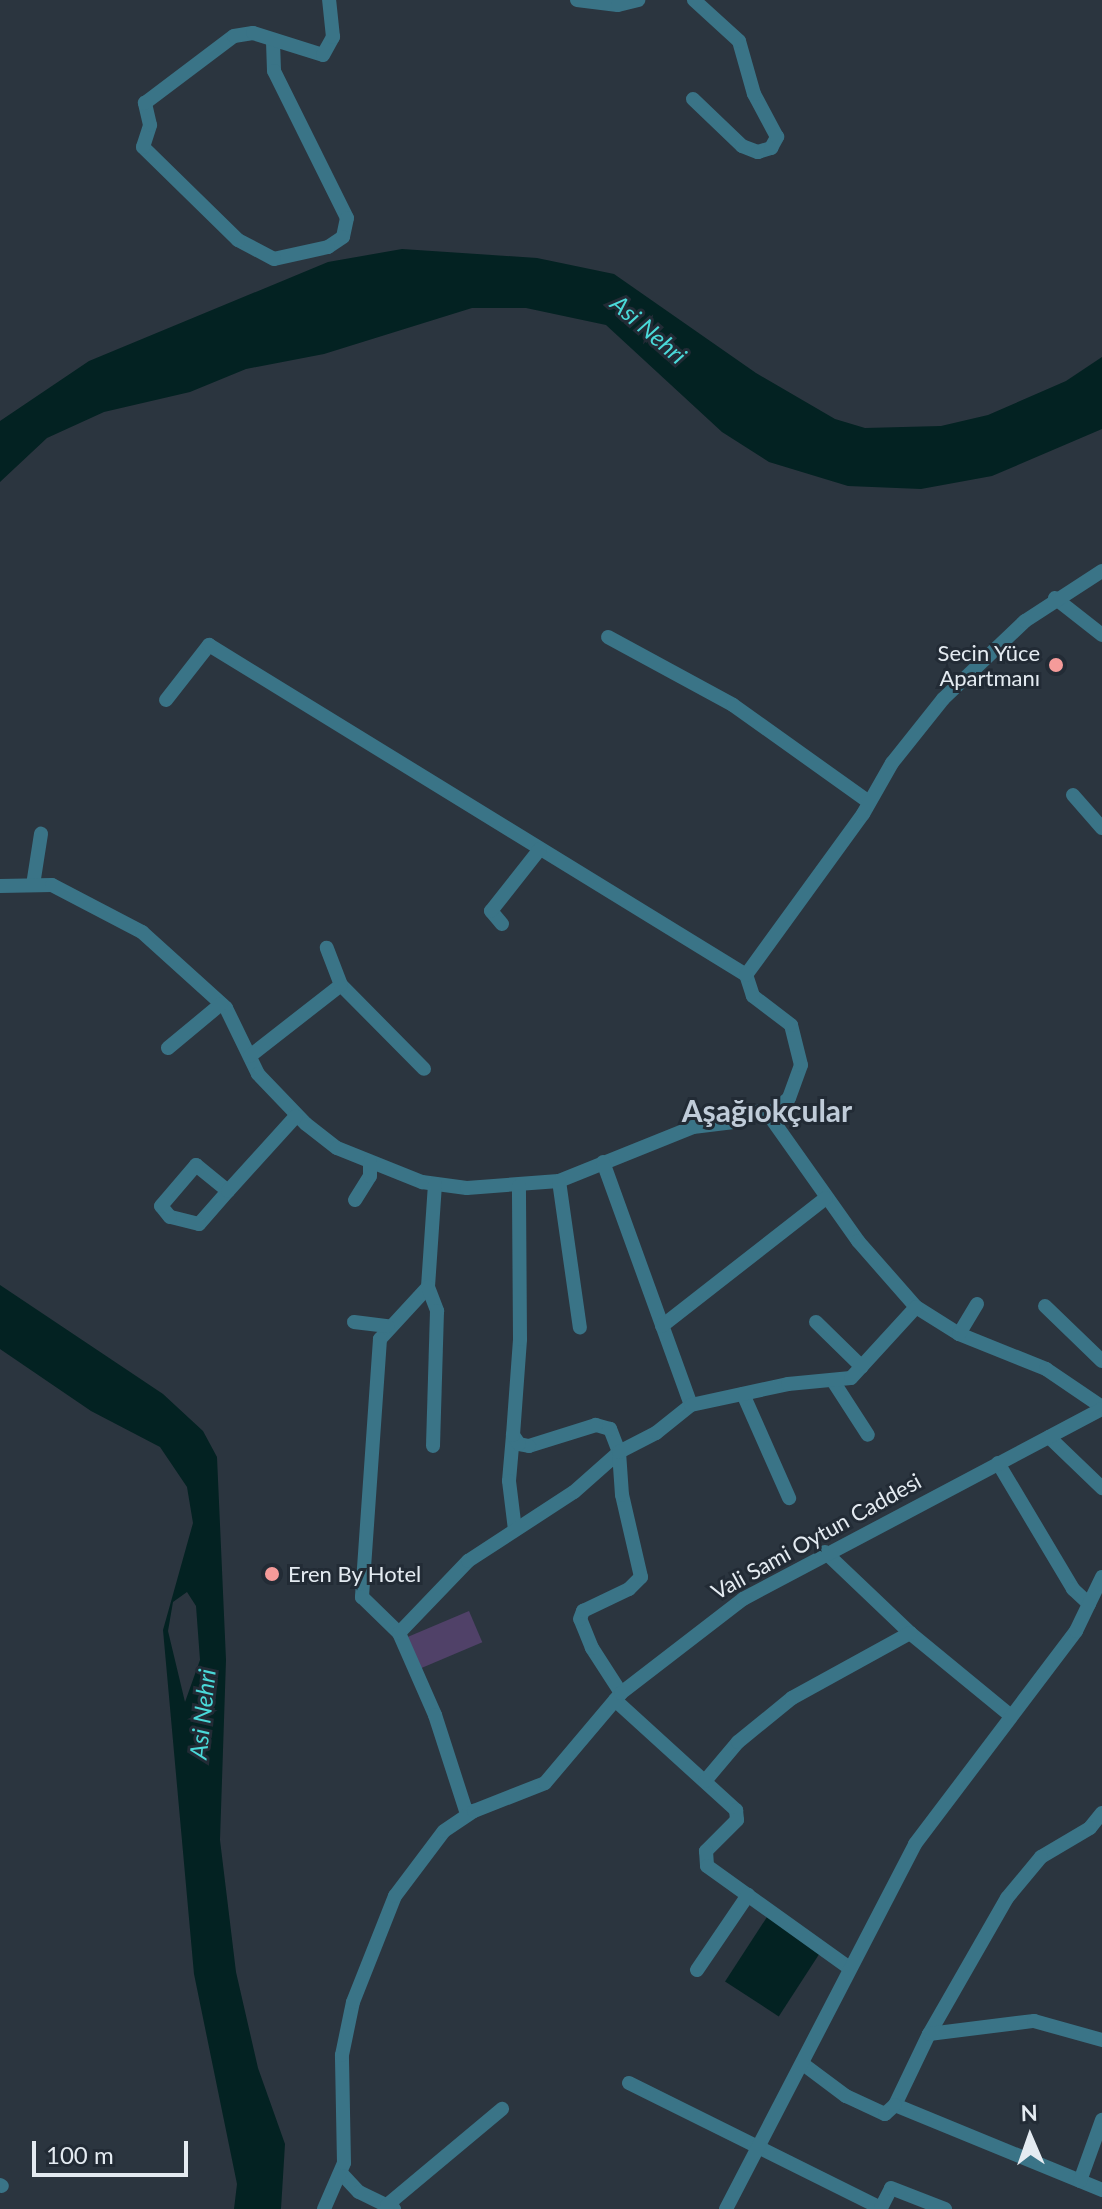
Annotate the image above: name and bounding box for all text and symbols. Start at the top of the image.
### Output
water label: Asi Nehri [605,288,693,370]
place label: Secin Yüce Apartmanı [937,639,1040,690]
marker: Secin Yüce Apartmanı [1047,656,1065,674]
district label: Aşağıokçular [682,1092,852,1128]
street label: Vali Sami Oytun Caddesi [707,1467,925,1605]
place label: Eren By Hotel [288,1561,422,1587]
marker: Eren By Hotel [263,1565,281,1583]
water label: Asi Nehri [183,1668,221,1760]
north arrow [990,2097,1070,2177]
text: N [1020,2099,1038,2126]
scale bar [36,2125,192,2175]
text: 100 m [46,2140,114,2169]

